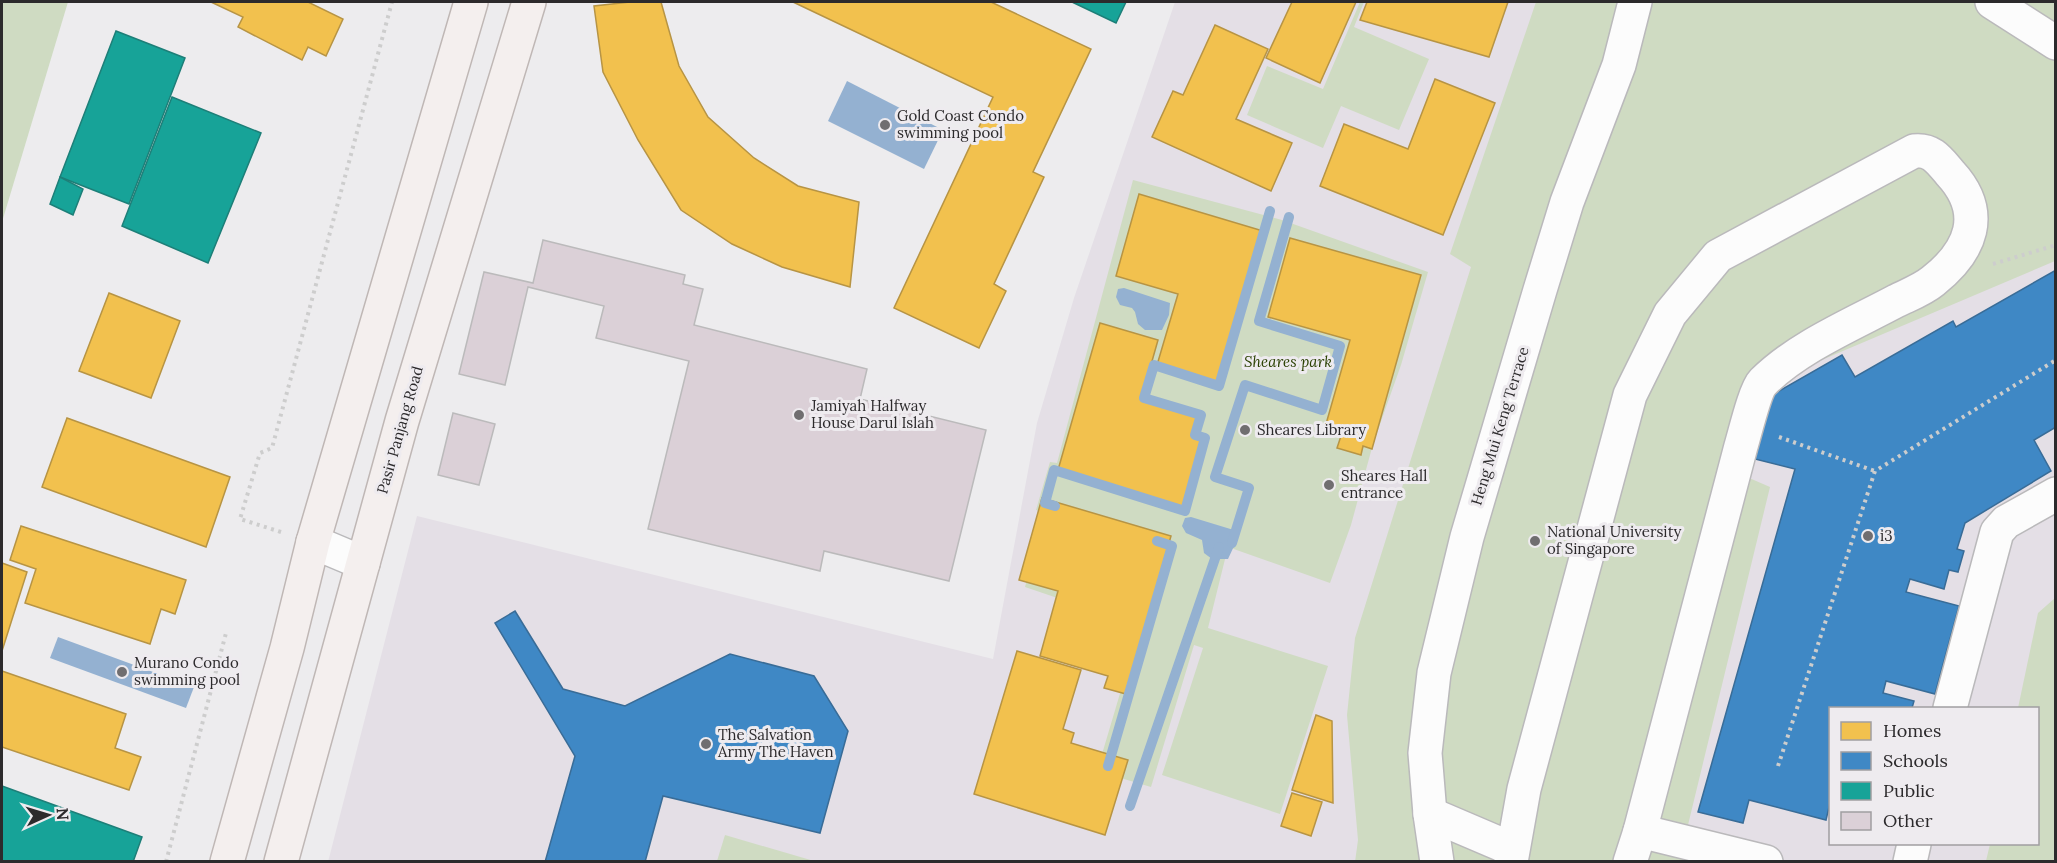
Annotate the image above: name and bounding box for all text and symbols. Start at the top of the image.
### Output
place label: Gold Coast Condo swimming pool [897,106,1024,142]
marker: Gold Coast Condo swimming pool [878,118,892,132]
street label: Heng Mui Keng Terrace [1466,344,1533,507]
park label: Sheares park [1244,352,1332,371]
street label: Pasir Panjang Road [372,364,427,496]
place label: Jamiyah Halfway House Darul Islah [810,396,934,432]
marker: Jamiyah Halfway House Darul Islah [792,408,806,422]
place label: Sheares Library [1257,420,1366,439]
marker: Sheares Library [1238,423,1252,437]
place label: Sheares Hall entrance [1341,466,1427,502]
marker: Sheares Hall entrance [1322,478,1336,492]
place label: National University of Singapore [1547,522,1682,558]
place label: i3 [1880,526,1893,545]
marker: i3 [1861,529,1875,543]
marker: National University of Singapore [1528,534,1542,548]
place label: Murano Condo swimming pool [134,653,240,689]
marker: Murano Condo swimming pool [115,665,129,679]
legend [1829,707,2039,845]
text: Homes [1883,719,1941,742]
place label: The Salvation Army The Haven [717,725,834,761]
marker: The Salvation Army The Haven [699,737,713,751]
text: Schools [1883,749,1948,772]
text: Public [1883,779,1935,802]
north arrow [18,785,78,845]
text: N [53,807,73,821]
text: Other [1883,809,1933,832]

